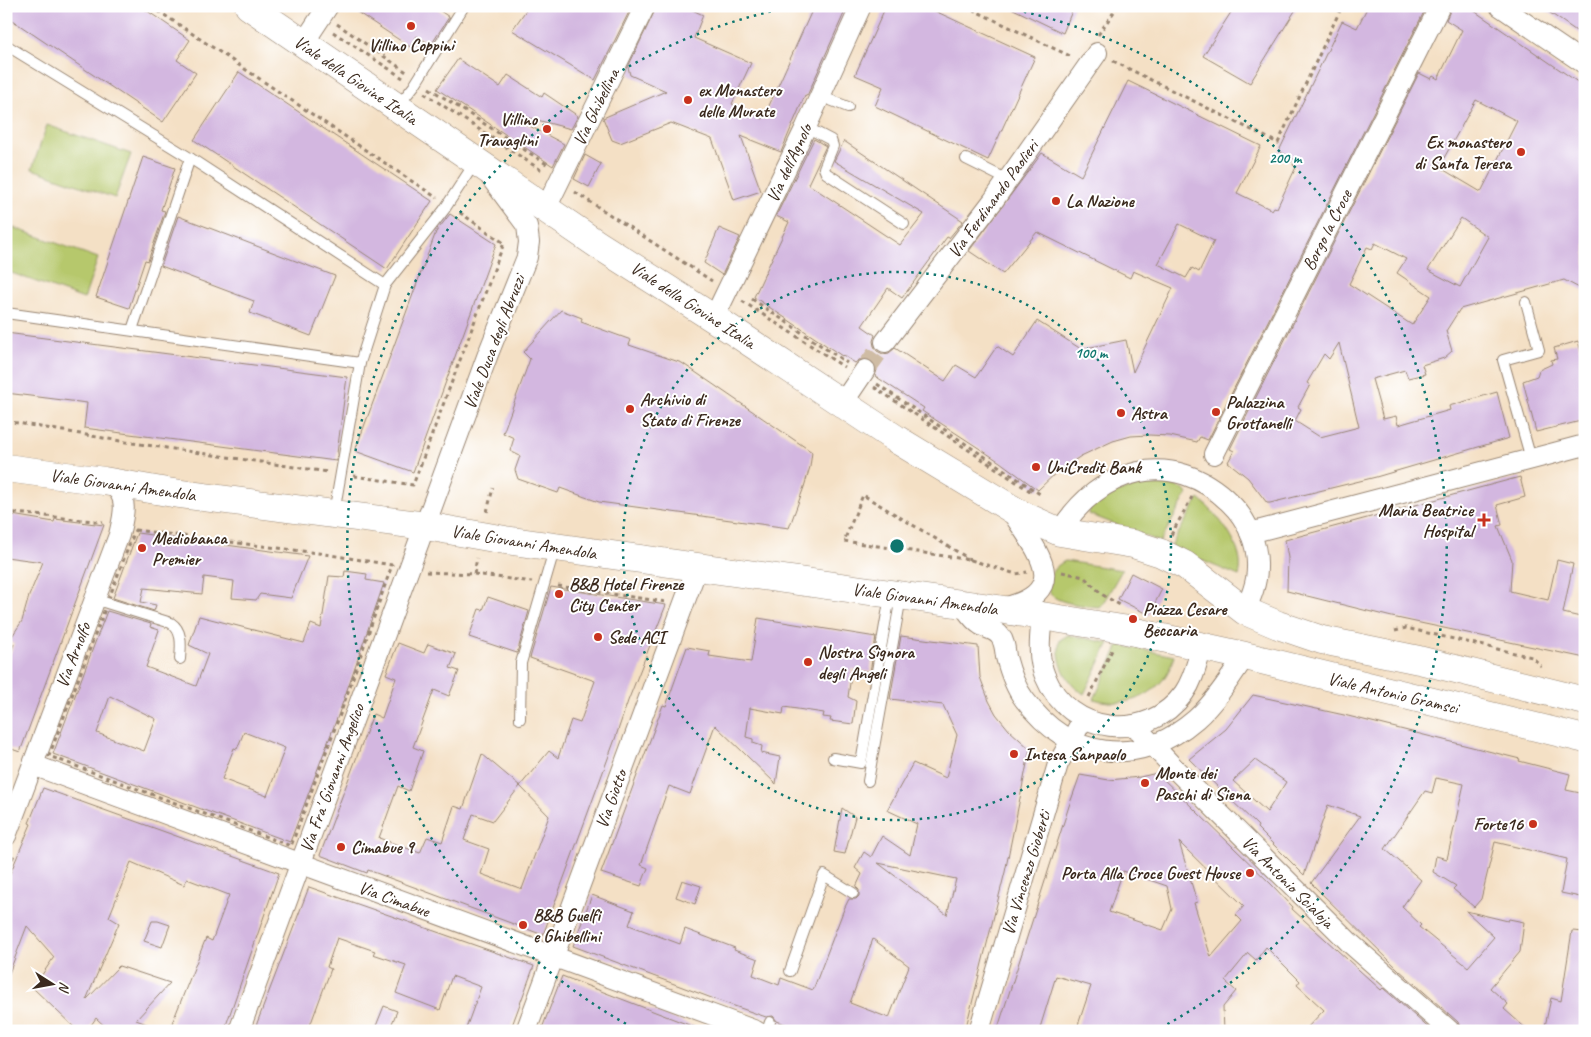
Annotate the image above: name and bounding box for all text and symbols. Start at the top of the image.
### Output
marker: Villino Coppini [405,20,417,32]
street label: Viale della Giovine Italia [290,31,423,130]
place label: Villino Coppini [368,34,456,56]
street label: Via Ghibellina [568,63,625,149]
place label: ex Monastero delle Murate [698,79,783,122]
marker: ex Monastero delle Murate [682,94,694,106]
place label: Villino Travaglini [477,108,539,151]
street label: Via dell'Agnolo [761,119,817,206]
marker: Villino Travaglini [541,123,553,135]
place label: Ex monastero di Santa Teresa [1414,131,1512,174]
street label: Via Ferdinando Paolieri [943,134,1045,262]
marker: Ex monastero di Santa Teresa [1515,146,1527,158]
text: 200 m [1269,149,1303,168]
street label: Borgo la Croce [1297,185,1357,274]
place label: La Nazione [1066,190,1136,212]
marker: La Nazione [1050,195,1062,207]
street label: Viale della Giovine Italia [626,256,761,354]
street label: Viale Duca degli Abruzzi [458,269,531,412]
text: 100 m [1075,344,1109,363]
place label: Archivio di Stato di Firenze [640,388,742,431]
place label: Palazzina Grottanelli [1226,391,1294,434]
place label: Astra [1131,402,1169,424]
marker: Archivio di Stato di Firenze [624,403,636,415]
marker: Palazzina Grottanelli [1210,406,1222,418]
marker: Astra [1115,407,1127,419]
place label: UniCredit Bank [1046,456,1143,478]
marker: UniCredit Bank [1030,461,1042,473]
street label: Viale Giovanni Amendola [49,464,198,506]
place label: Maria Beatrice Hospital [1378,499,1477,542]
marker: Maria Beatrice Hospital [1477,513,1491,527]
street label: Viale Giovanni Amendola [450,520,599,565]
place label: Mediobanca Premier [152,527,228,570]
centre of rings [888,537,906,555]
marker: Mediobanca Premier [136,542,148,554]
place label: B&B Hotel Firenze City Center [569,573,685,616]
street label: Viale Giovanni Amendola [851,578,1000,620]
marker: B&B Hotel Firenze City Center [553,588,565,600]
place label: Piazza Cesare Beccaria [1143,598,1229,641]
marker: Piazza Cesare Beccaria [1127,613,1139,625]
street label: Via Arnolfo [51,618,96,691]
place label: Sede ACI [608,626,669,648]
marker: Sede ACI [592,631,604,643]
place label: Nostra Signora degli Angeli [818,641,915,684]
marker: Nostra Signora degli Angeli [802,656,814,668]
street label: Viale Antonio Gramsci [1326,667,1463,719]
street label: Via Fra' Giovanni Angelico [295,699,370,855]
place label: Intesa Sanpaolo [1024,743,1127,765]
marker: Intesa Sanpaolo [1008,748,1020,760]
place label: Monte dei Paschi di Siena [1155,762,1251,805]
street label: Via Giotto [590,765,632,831]
marker: Monte dei Paschi di Siena [1139,777,1151,789]
street label: Via Vincenzo Gioberti [997,806,1056,938]
place label: Forte16 [1473,813,1525,835]
marker: Forte16 [1527,818,1539,830]
street label: Via Antonio Scialoja [1237,831,1340,934]
place label: Cimabue 9 [351,836,416,858]
marker: Cimabue 9 [335,841,347,853]
place label: Porta Alla Croce Guest House [1061,862,1242,884]
marker: Porta Alla Croce Guest House [1244,867,1256,879]
street label: Via Cimabue [355,876,434,922]
place label: B&B Guelfi e Ghibellini [533,904,603,947]
marker: B&B Guelfi e Ghibellini [517,919,529,931]
north arrow [28,960,78,1010]
text: N [55,981,73,995]

